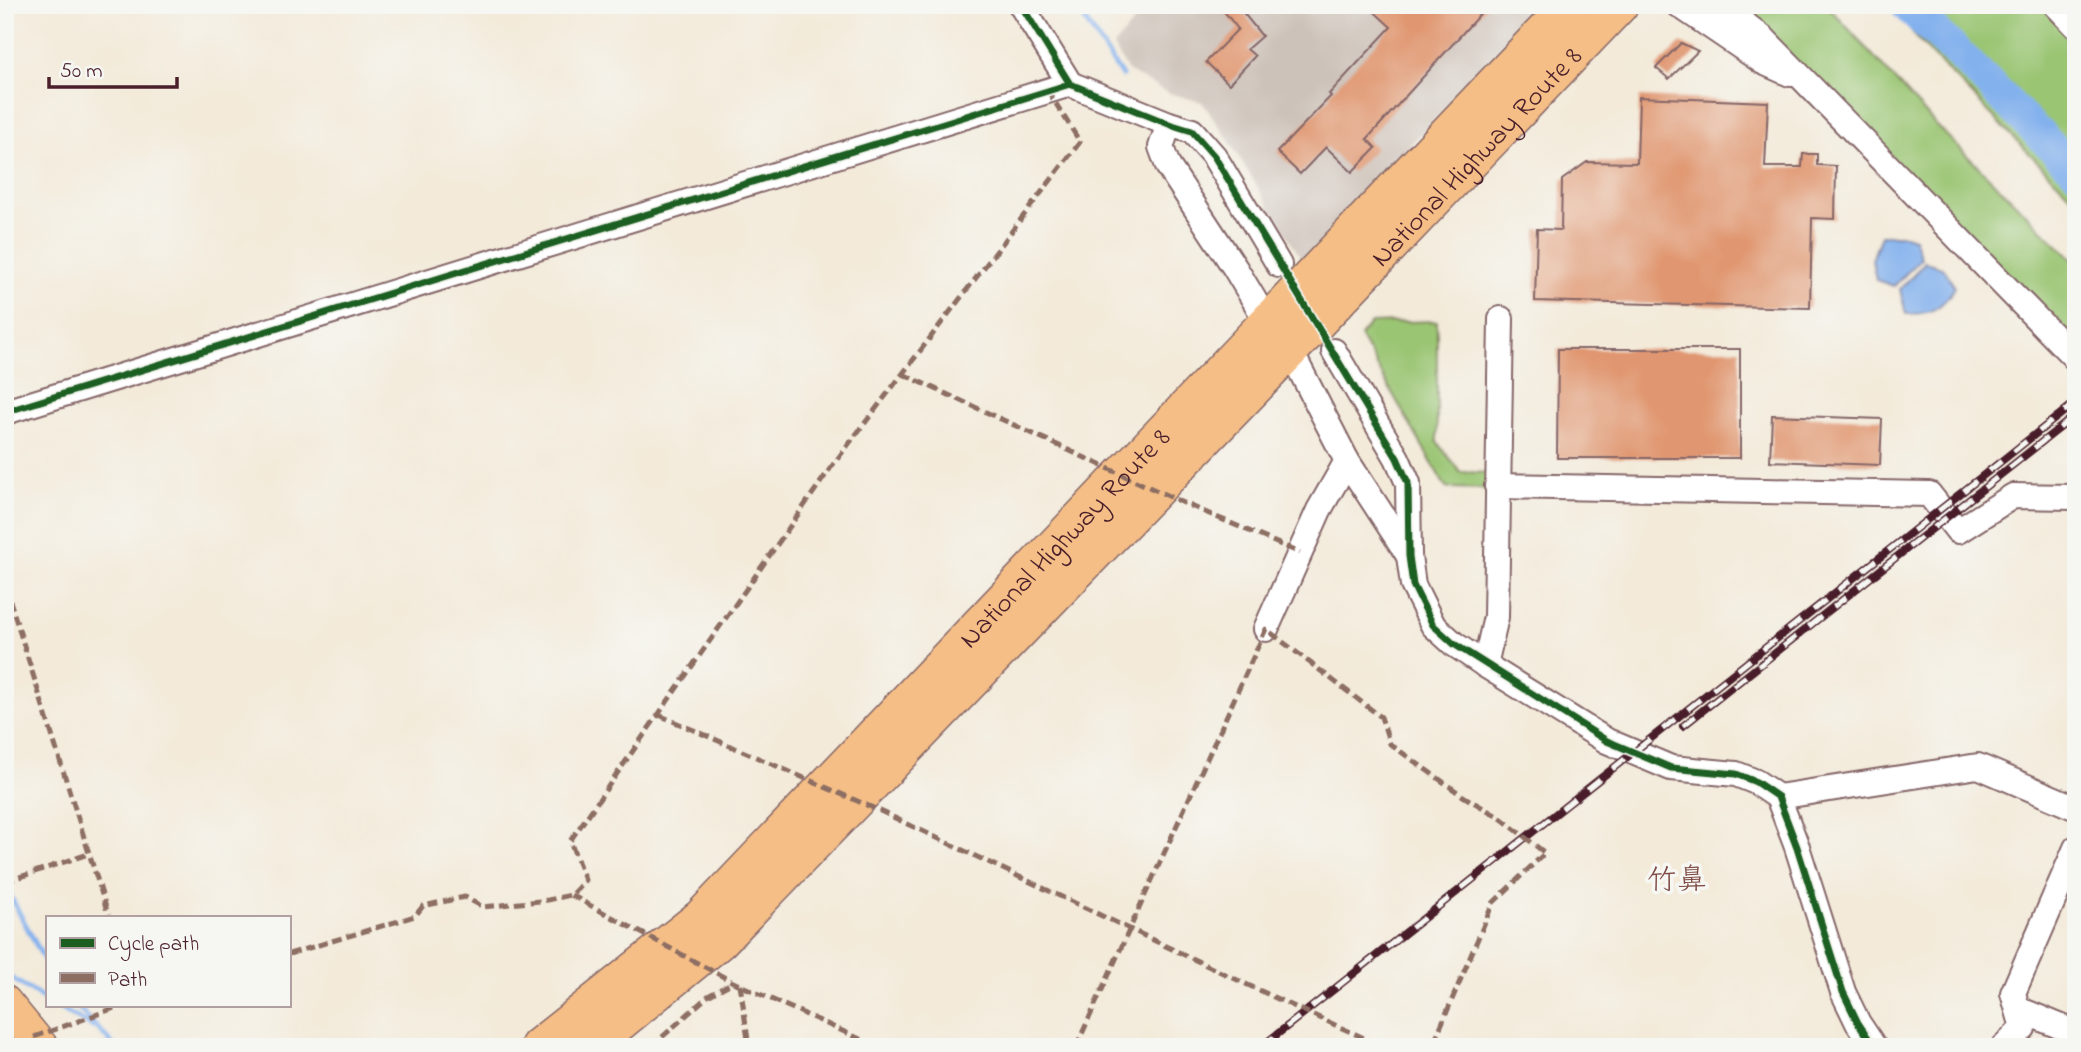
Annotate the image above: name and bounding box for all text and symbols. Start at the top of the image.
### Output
street label: National Highway Route 8 [1362,39,1593,278]
scale bar [49,46,177,90]
text: 50 m [60,57,103,87]
street label: National Highway Route 8 [951,420,1181,659]
district label: 竹鼻 [1647,860,1707,904]
legend [46,916,290,1006]
text: Cycle path [108,930,199,962]
text: Path [108,966,147,996]

